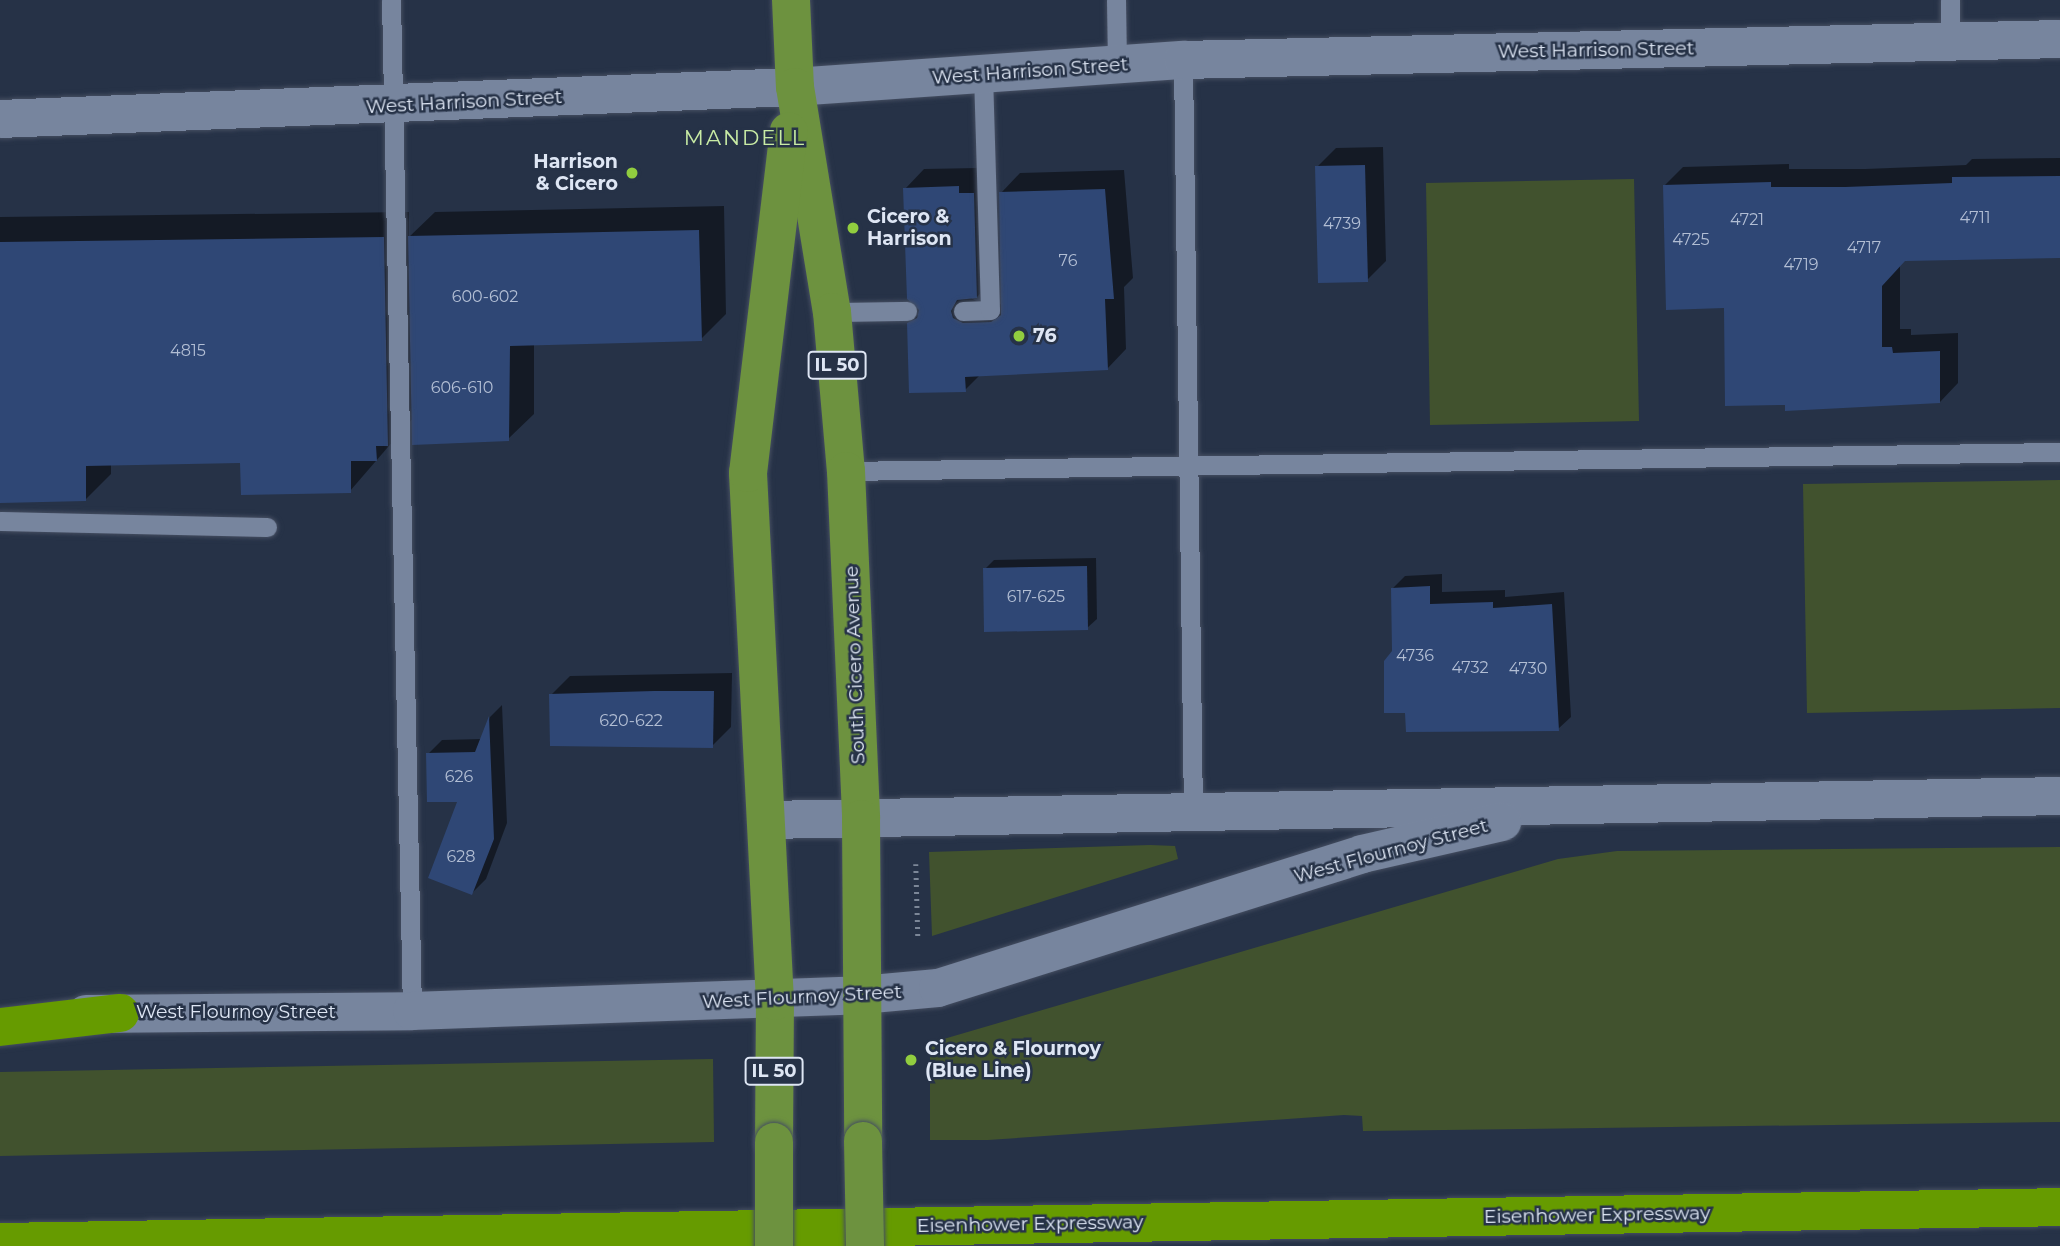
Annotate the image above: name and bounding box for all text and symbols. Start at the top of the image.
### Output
street label: West Harrison Street [1497,37,1695,63]
street label: West Harrison Street [931,53,1129,89]
street label: West Harrison Street [365,85,563,119]
district label: MANDELL [685,125,805,151]
place label: Harrison & Cicero [533,151,618,195]
marker: Harrison & Cicero [624,165,640,181]
place label: Cicero & Harrison [867,206,952,250]
house number: 4711 [1960,208,1990,228]
house number: 4721 [1730,210,1764,230]
house number: 4739 [1323,214,1361,234]
marker: Cicero & Harrison [845,220,861,236]
house number: 4725 [1672,230,1710,250]
house number: 4717 [1847,238,1881,258]
house number: 76 [1059,251,1077,271]
house number: 4719 [1784,255,1818,275]
house number: 600-602 [452,287,518,307]
place label: 76 [1033,325,1057,347]
marker: 76 [1011,328,1027,344]
house number: 4815 [170,341,206,361]
road number: IL 50 [807,351,867,380]
house number: 606-610 [431,378,493,398]
street label: South Cicero Avenue [840,565,870,765]
house number: 617-625 [1007,587,1065,607]
house number: 4736 [1396,646,1434,666]
house number: 4732 [1451,658,1489,678]
house number: 4730 [1509,659,1547,679]
house number: 620-622 [599,711,663,731]
house number: 626 [445,767,473,787]
street label: West Flournoy Street [1291,814,1491,888]
house number: 628 [446,847,476,867]
street label: West Flournoy Street [702,980,902,1014]
street label: West Flournoy Street [136,1001,336,1023]
place label: Cicero & Flournoy (Blue Line) [925,1038,1101,1082]
marker: Cicero & Flournoy (Blue Line) [903,1052,919,1068]
road number: IL 50 [744,1056,804,1086]
street label: Eisenhower Expressway [1484,1202,1710,1228]
street label: Eisenhower Expressway [917,1211,1143,1237]

